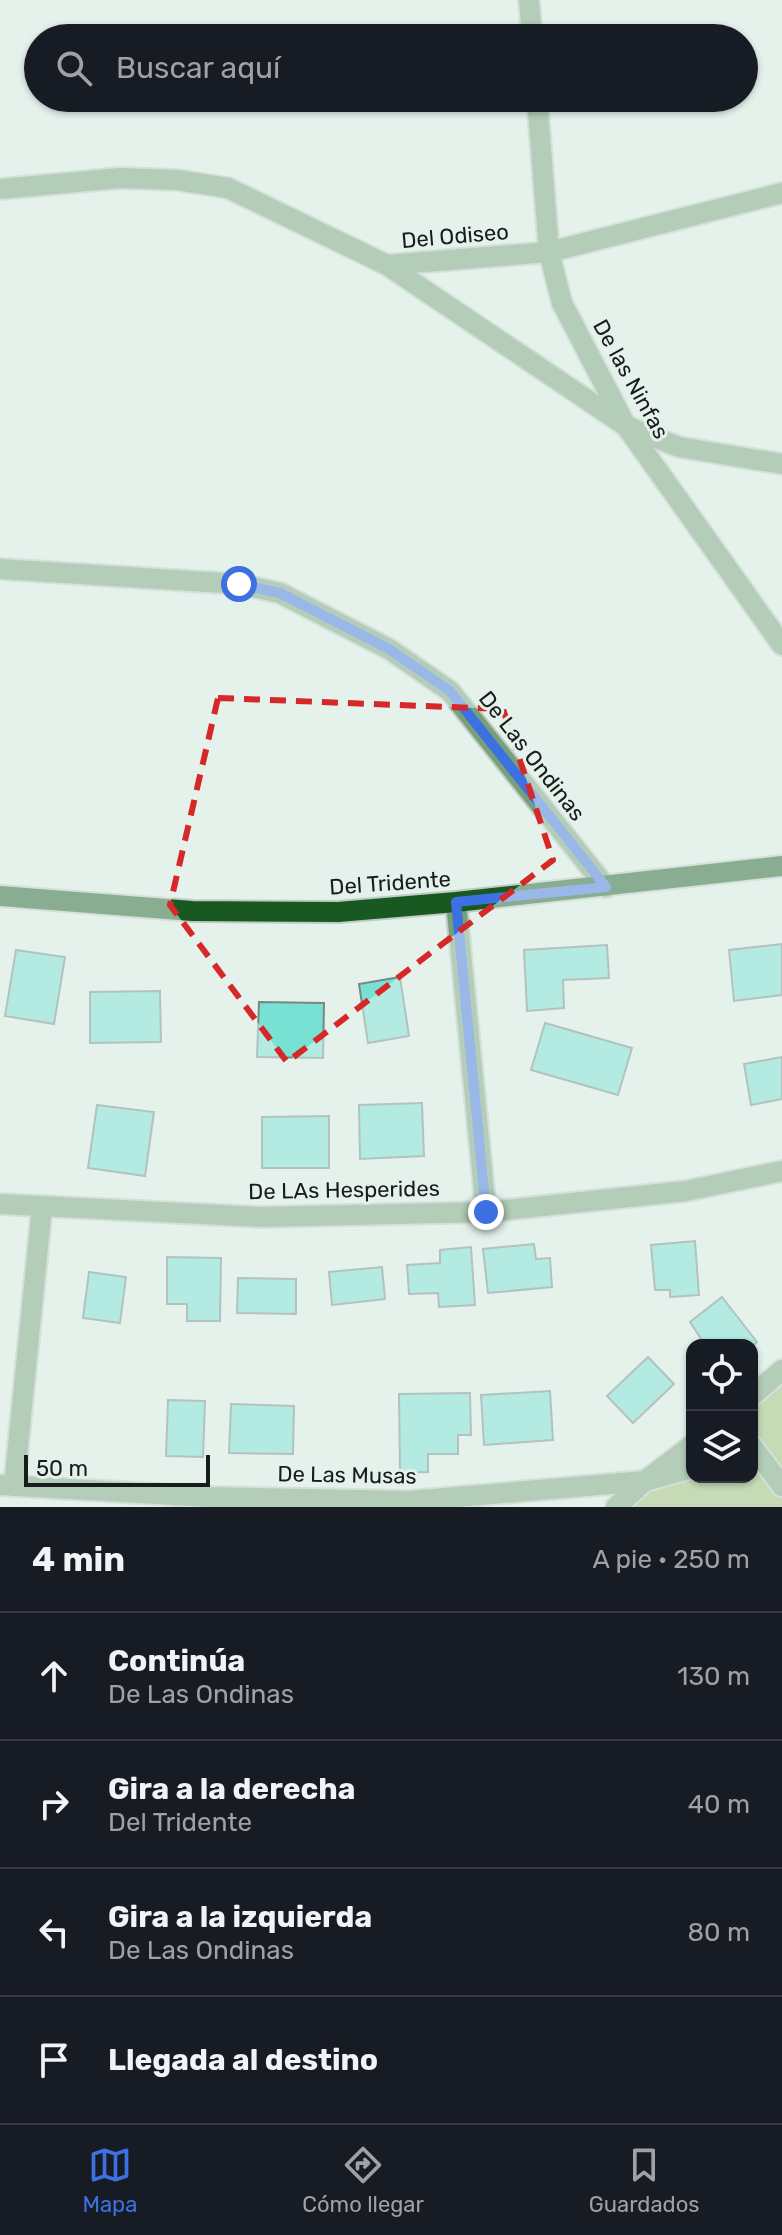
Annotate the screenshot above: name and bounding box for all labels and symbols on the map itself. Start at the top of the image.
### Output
street label: Del Odiseo [400,218,510,254]
street label: De las Ninfas [587,315,675,443]
route start [221,566,257,602]
street label: De Las Ondinas [473,686,591,826]
street label: Del Tridente [328,865,452,901]
street label: De LAs Hesperides [248,1175,440,1205]
route end [468,1194,504,1230]
scale bar [24,1451,210,1487]
street label: De Las Musas [277,1460,417,1490]

